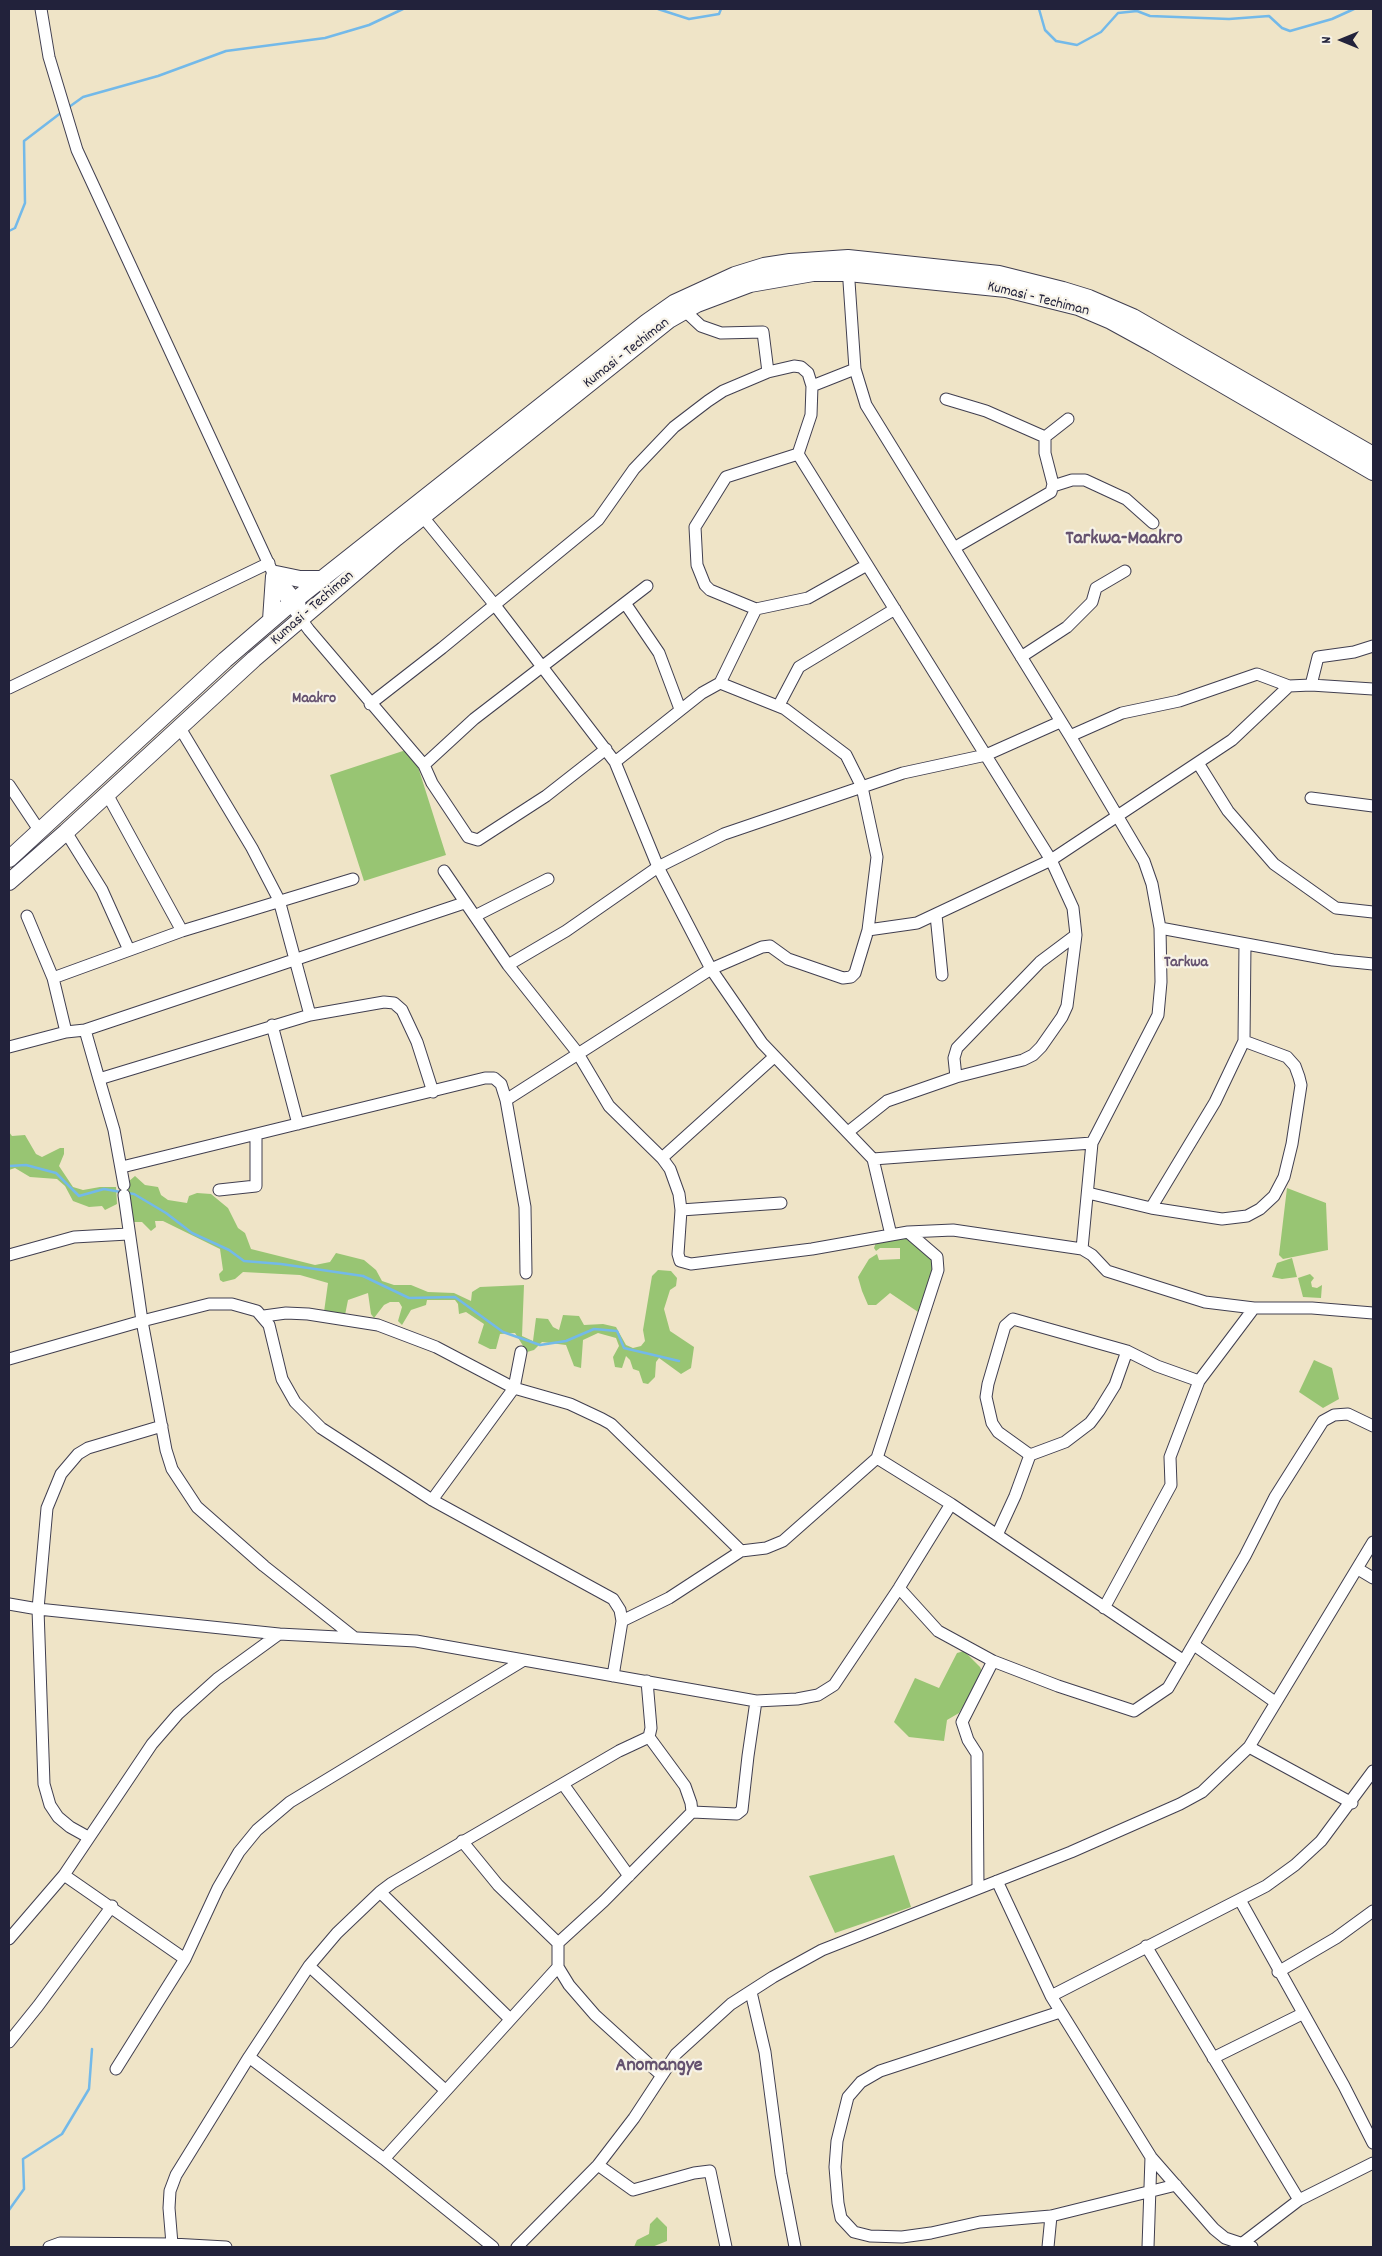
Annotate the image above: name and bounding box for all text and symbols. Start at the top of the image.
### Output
north arrow [1317,15,1367,65]
text: N [1317,37,1337,43]
street label: Kumasi - Techiman [985,279,1091,321]
street label: Kumasi - Techiman [580,315,674,393]
district label: Tarkwa-Maakro [1065,528,1183,552]
street label: Kumasi - Techiman [268,568,358,650]
district label: Maakro [292,690,336,710]
district label: Tarkwa [1164,954,1208,974]
district label: Anomangye [615,2055,703,2079]

